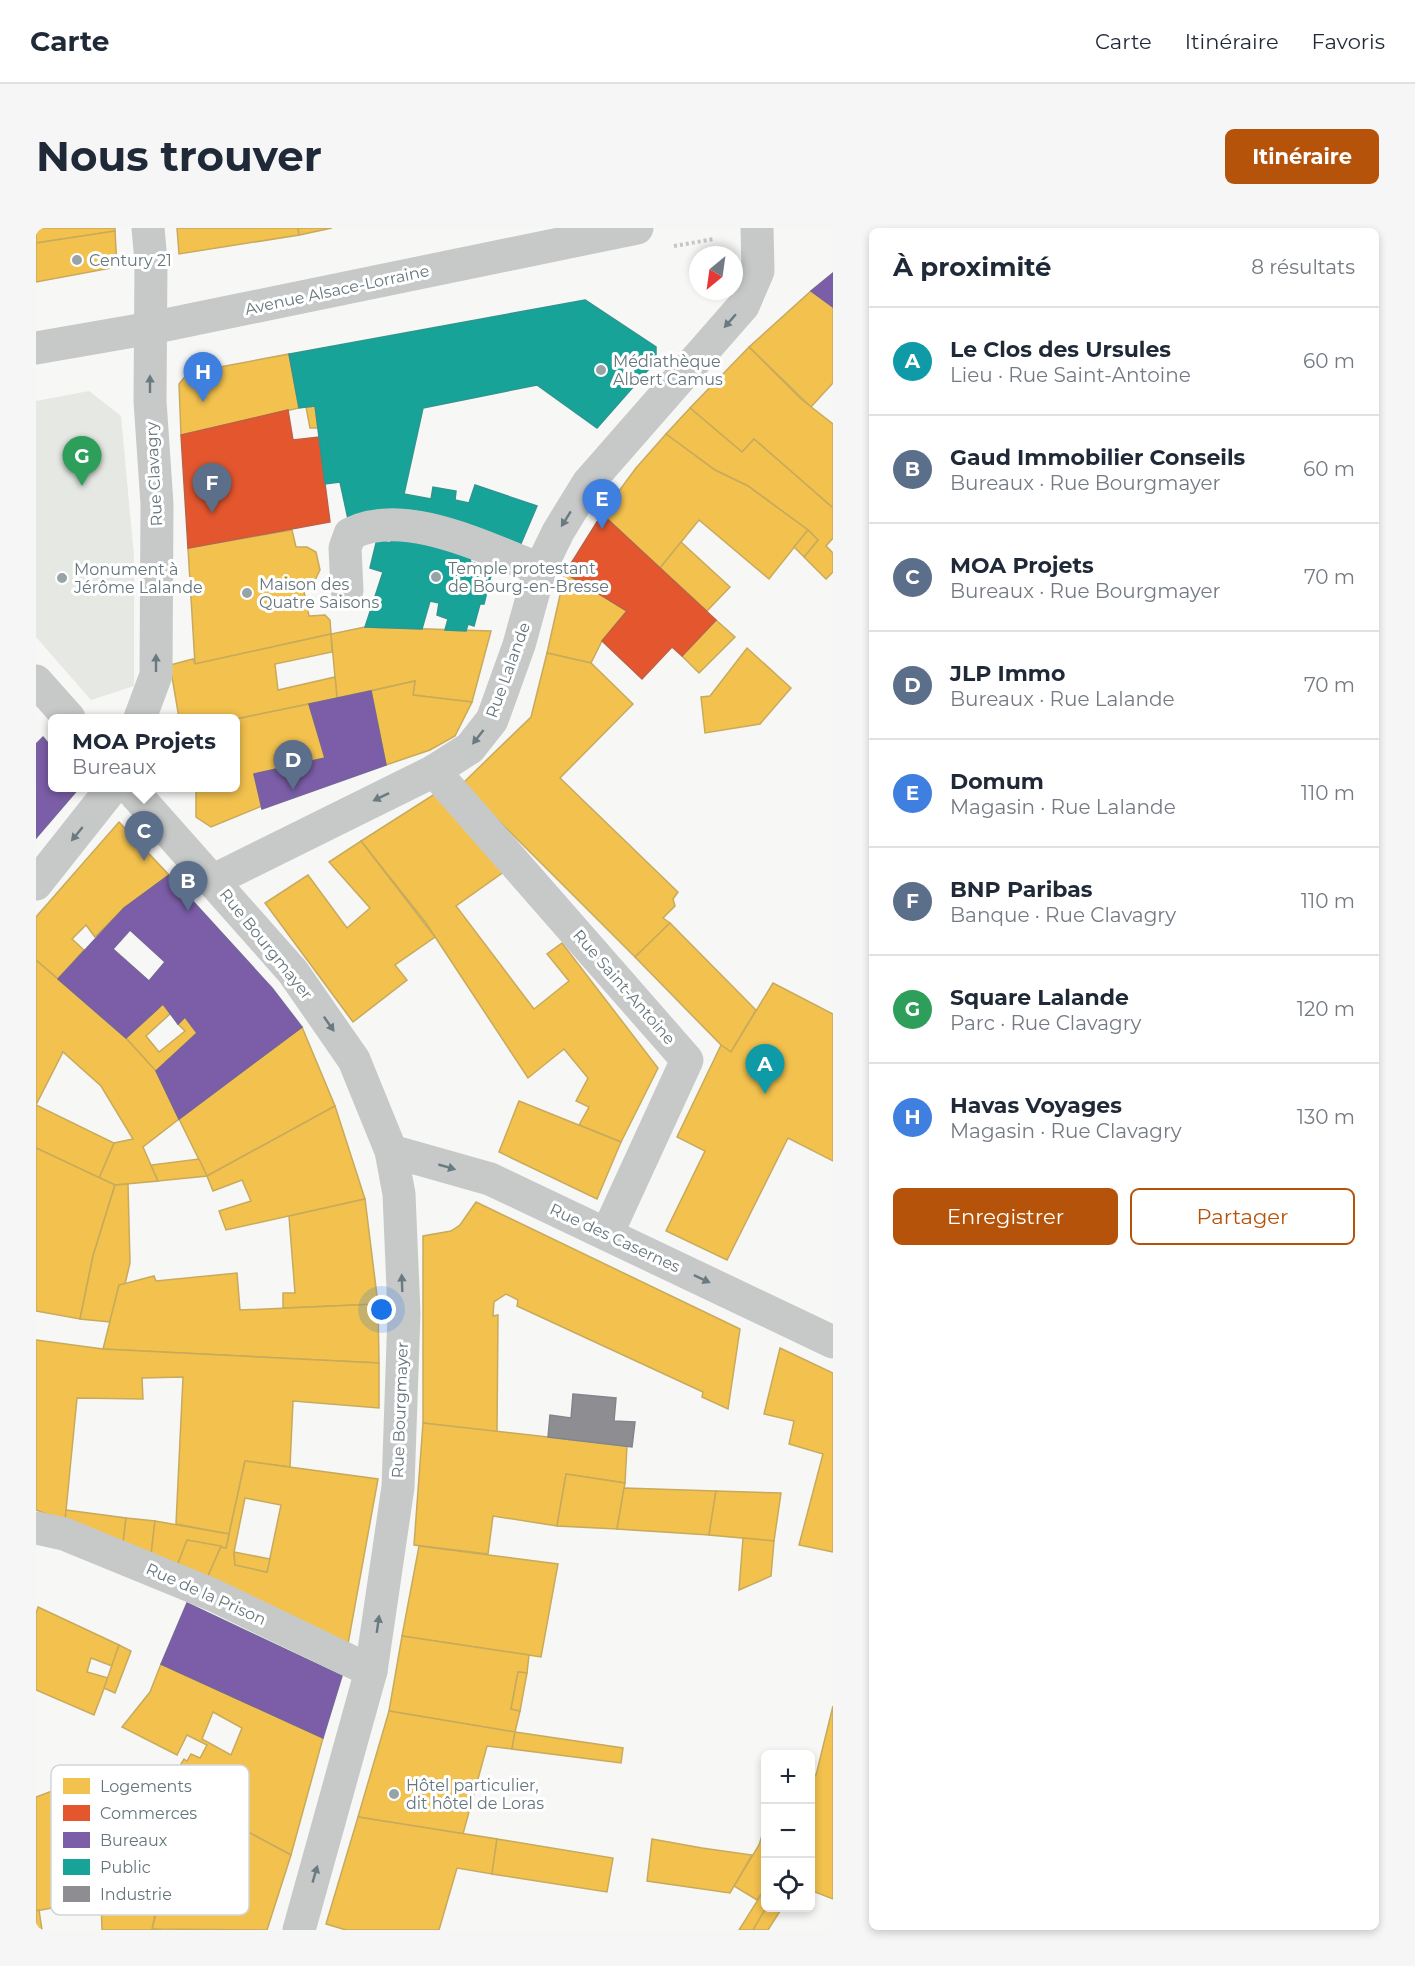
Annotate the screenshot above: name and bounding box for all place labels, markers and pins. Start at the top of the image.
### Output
place label: Century 21 [89,251,172,270]
marker: Century 21 [70,253,84,267]
pin: H [184,352,222,402]
place label: Médiathèque Albert Camus [613,352,723,389]
marker: Médiathèque Albert Camus [594,363,608,377]
pin: G [62,436,102,486]
pin: F [192,464,231,513]
pin: E [582,480,622,529]
place label: Temple protestant de Bourg-en-Bresse [448,559,609,596]
place label: Monument à Jérôme Lalande [73,560,203,597]
marker: Temple protestant de Bourg-en-Bresse [429,570,443,584]
marker: Monument à Jérôme Lalande [55,571,69,585]
place label: Maison des Quatre Saisons [259,575,379,612]
marker: Maison des Quatre Saisons [240,586,254,600]
pin: D [274,740,312,790]
pin: C [124,812,164,861]
pin: B [168,862,208,911]
pin: A [746,1044,784,1094]
place label: Hôtel particulier, dit hôtel de Loras [406,1776,544,1813]
marker: Hôtel particulier, dit hôtel de Loras [387,1787,401,1801]

